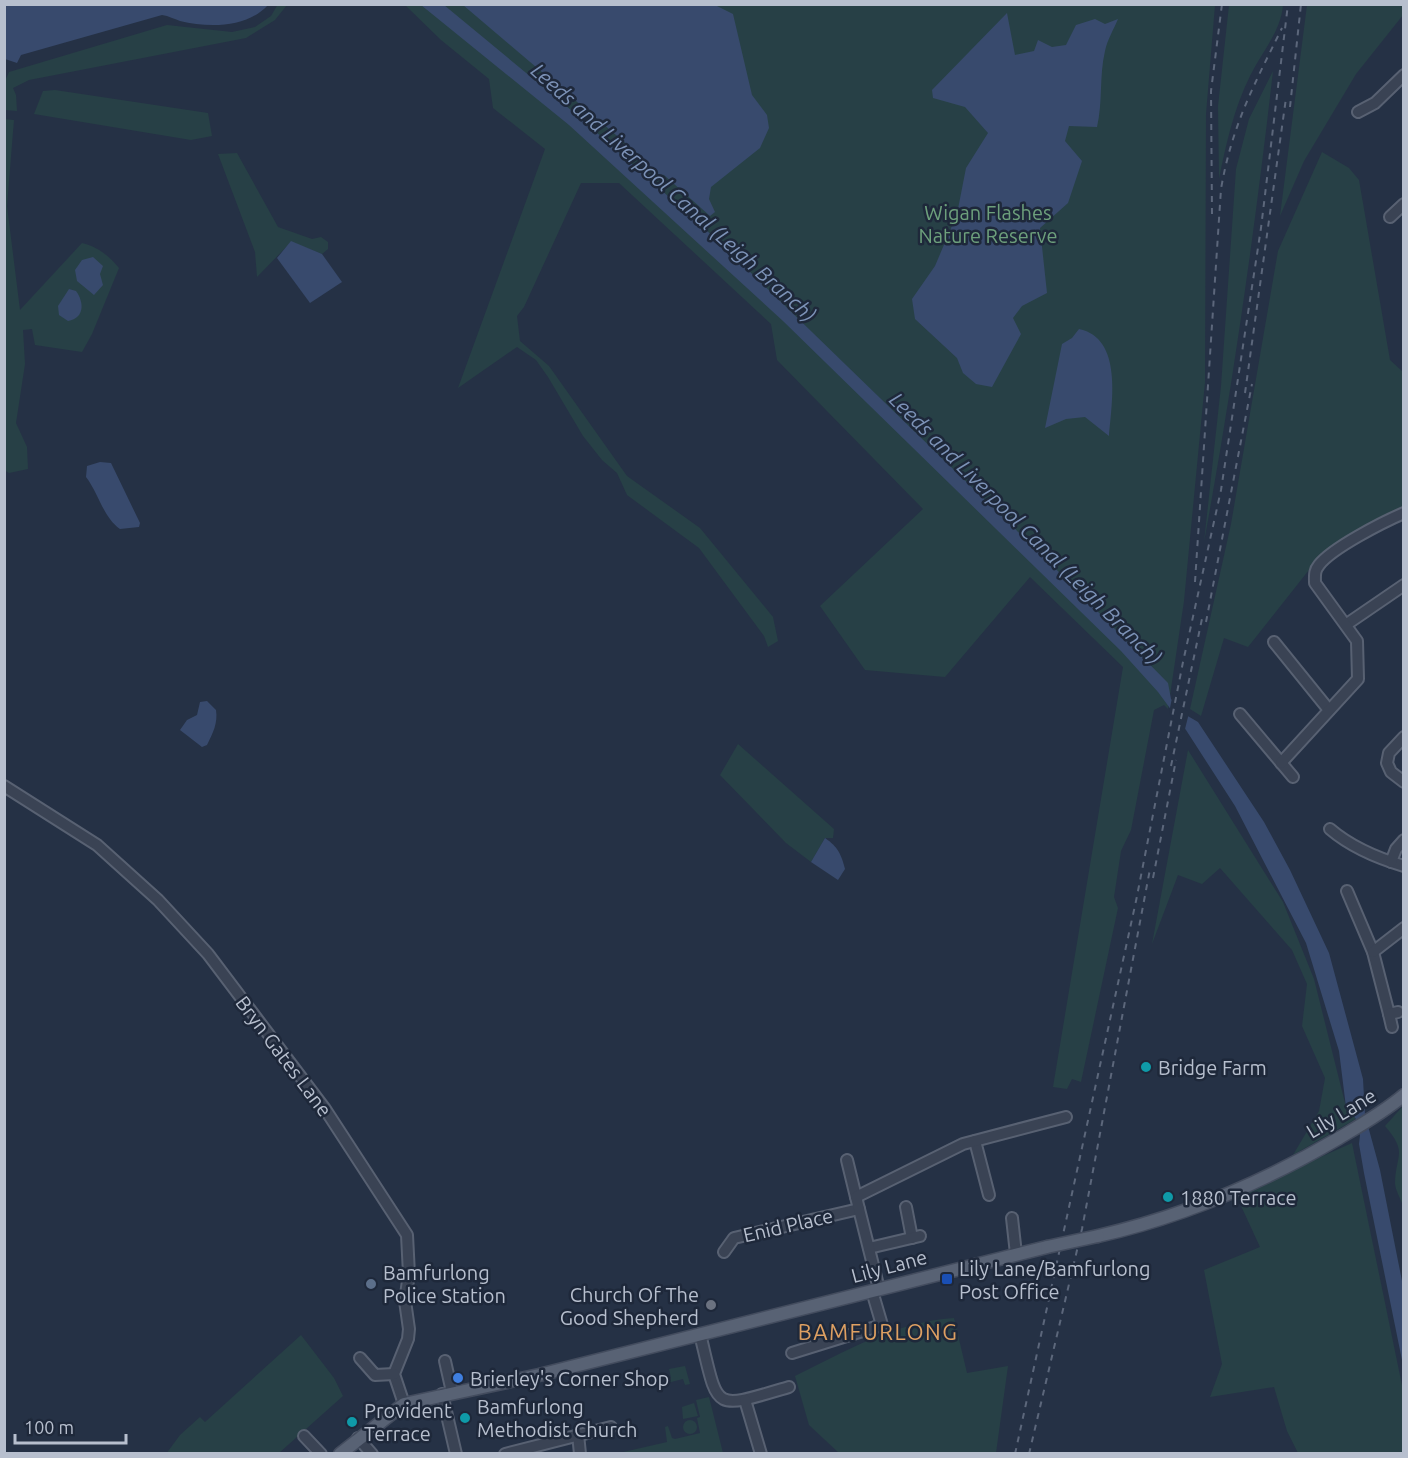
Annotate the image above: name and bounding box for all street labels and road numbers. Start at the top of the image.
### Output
street label: Bryn Gates Lane [231,991,337,1121]
street label: Lily Lane [1302,1083,1380,1143]
street label: Enid Place [741,1203,835,1247]
street label: Lily Lane [849,1245,929,1287]

